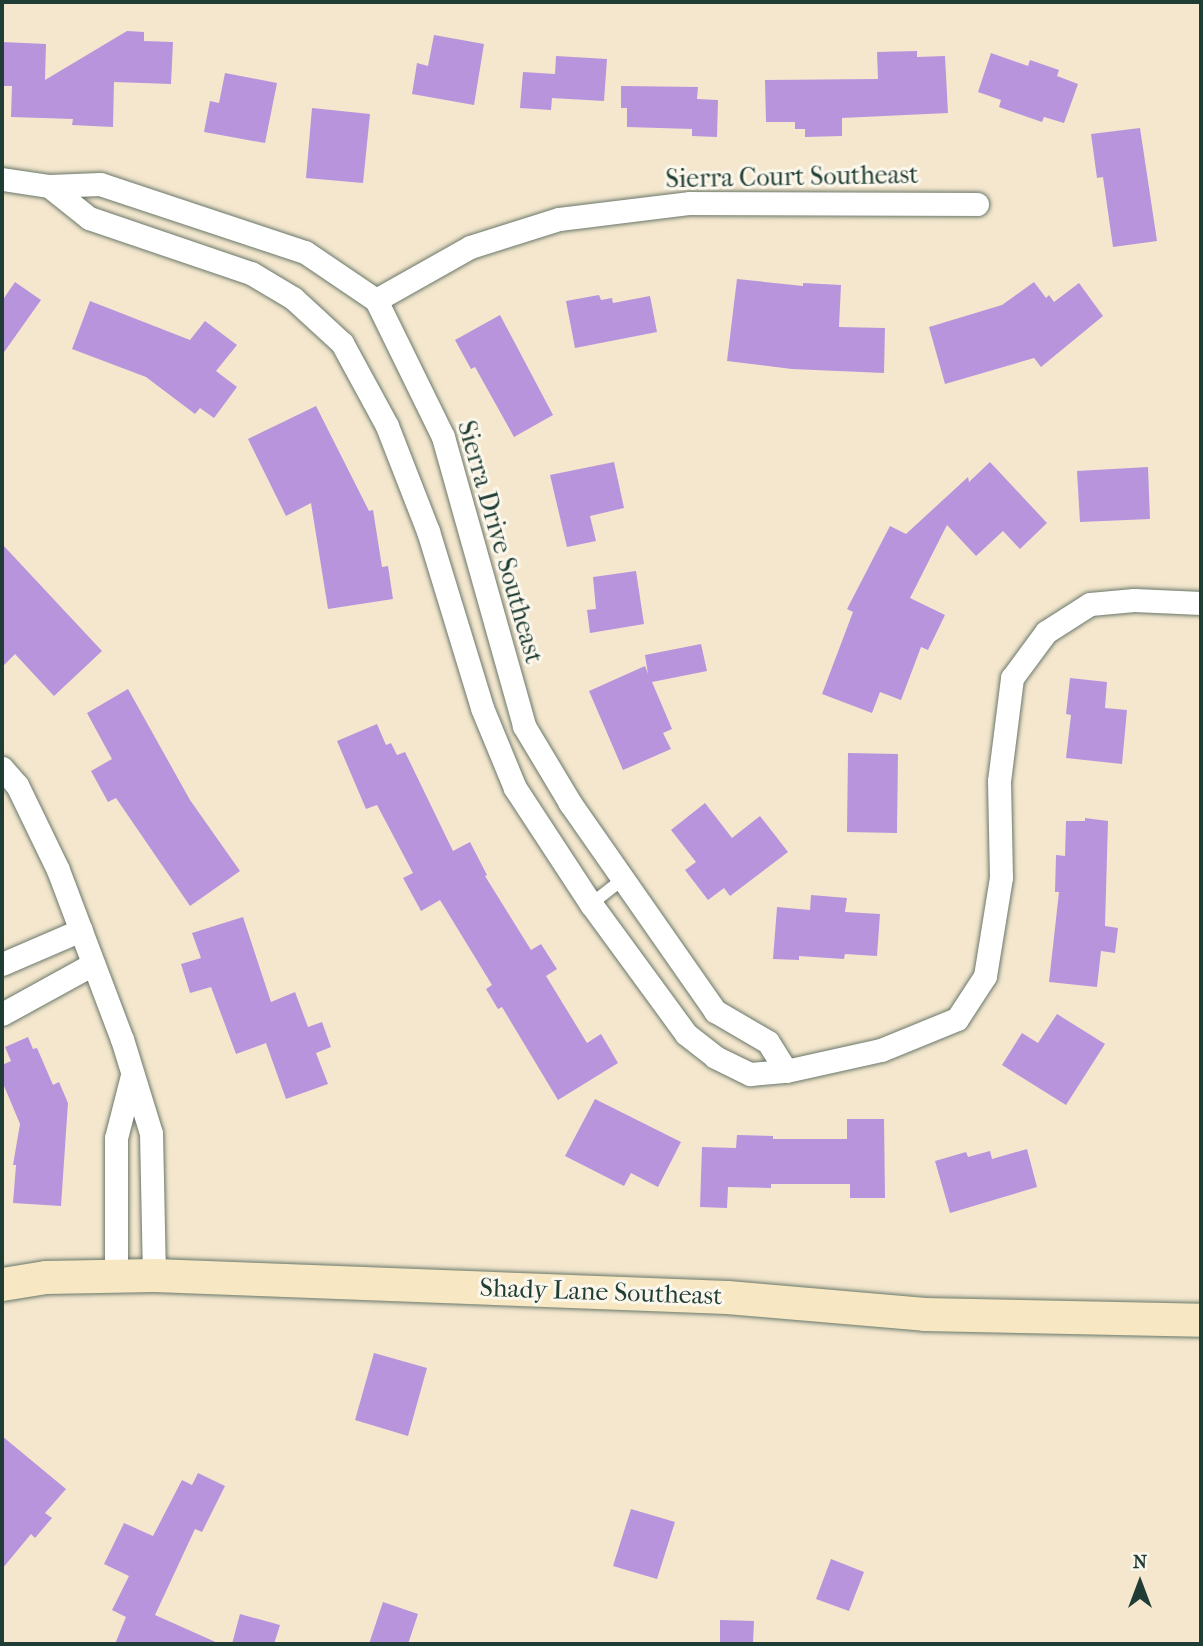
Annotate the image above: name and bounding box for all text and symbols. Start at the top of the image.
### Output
street label: Sierra Court Southeast [665,159,919,195]
street label: Sierra Drive Southeast [450,417,550,667]
street label: Shady Lane Southeast [479,1272,723,1312]
north arrow [1105,1548,1175,1618]
text: N [1133,1551,1147,1573]

